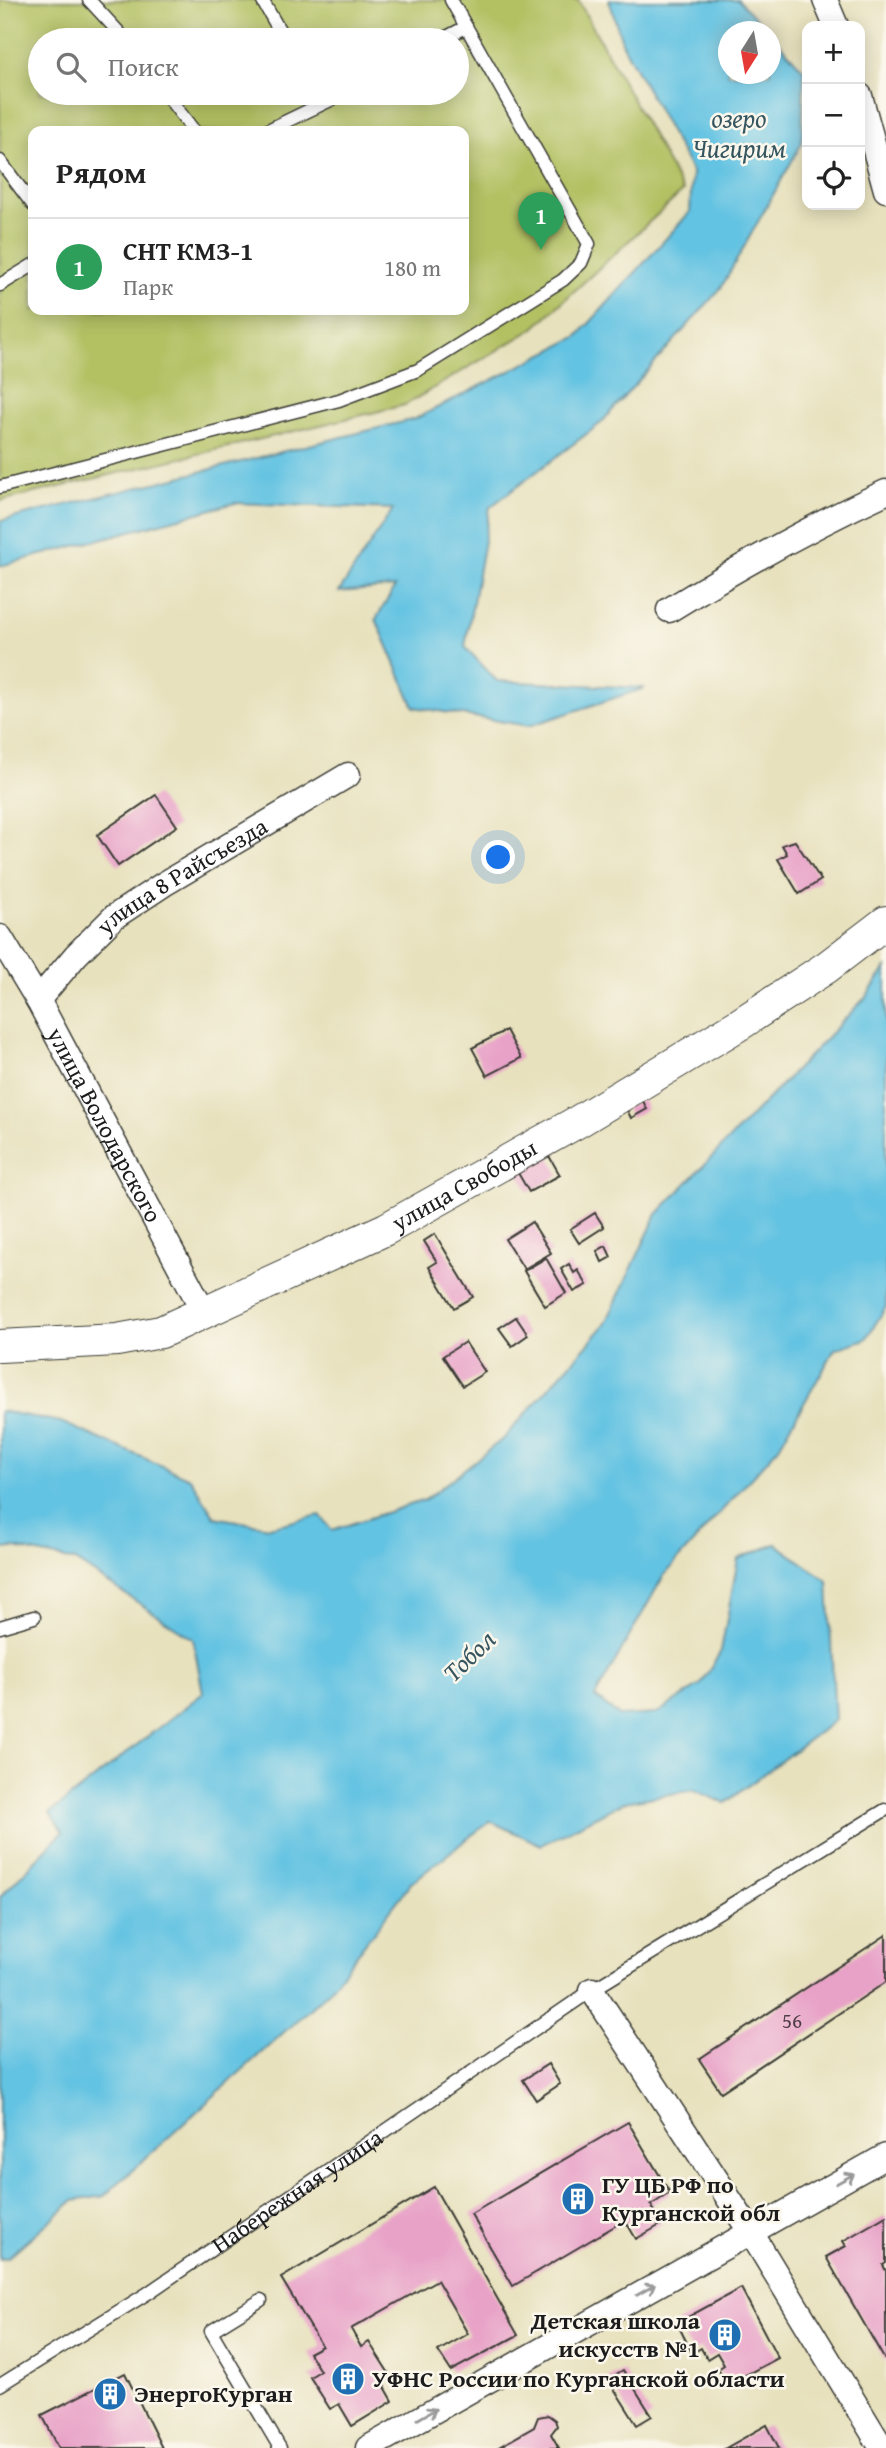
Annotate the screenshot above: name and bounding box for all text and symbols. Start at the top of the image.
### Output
north arrow [718,21,781,84]
map controls [802,21,865,210]
button: + [802,21,865,84]
search box [28,28,469,105]
text: Поиск [108,47,179,86]
icon: search [52,48,90,86]
button: − [802,84,865,147]
water label: озеро Чигирим [692,98,786,167]
button: locate [802,147,865,210]
text: Рядом [56,150,147,194]
pin: 1 [518,192,564,250]
text: СНТ КМЗ-1 [123,231,253,270]
text: 1 [73,251,85,284]
text: 180 m [384,251,441,284]
text: Парк [123,270,173,303]
street label: улица 8 Райсъезда [87,808,274,943]
your location [481,840,515,874]
street label: улица Володарского [38,1020,171,1229]
street label: улица Свободы [384,1130,543,1240]
water label: Тобол [433,1620,504,1691]
house number: 56 [782,2005,802,2036]
street label: Набережная улица [204,2119,390,2262]
place label: ГУ ЦБ РФ по Курганской обл [602,2167,780,2230]
one-way arrow [834,2172,855,2185]
building icon: ГУ ЦБ РФ по Курганской обл [559,2180,597,2218]
one-way arrow [636,2283,656,2297]
place label: Детская школа искусств №1 [530,2303,701,2366]
building icon: Детская школа искусств №1 [706,2316,744,2354]
building icon: УФНС России по Курганской области [329,2360,367,2398]
place label: УФНС России по Курганской области [372,2361,785,2396]
building icon: ЭнергоКурган [91,2375,129,2413]
place label: ЭнергоКурган [134,2376,293,2411]
one-way arrow [417,2407,437,2421]

